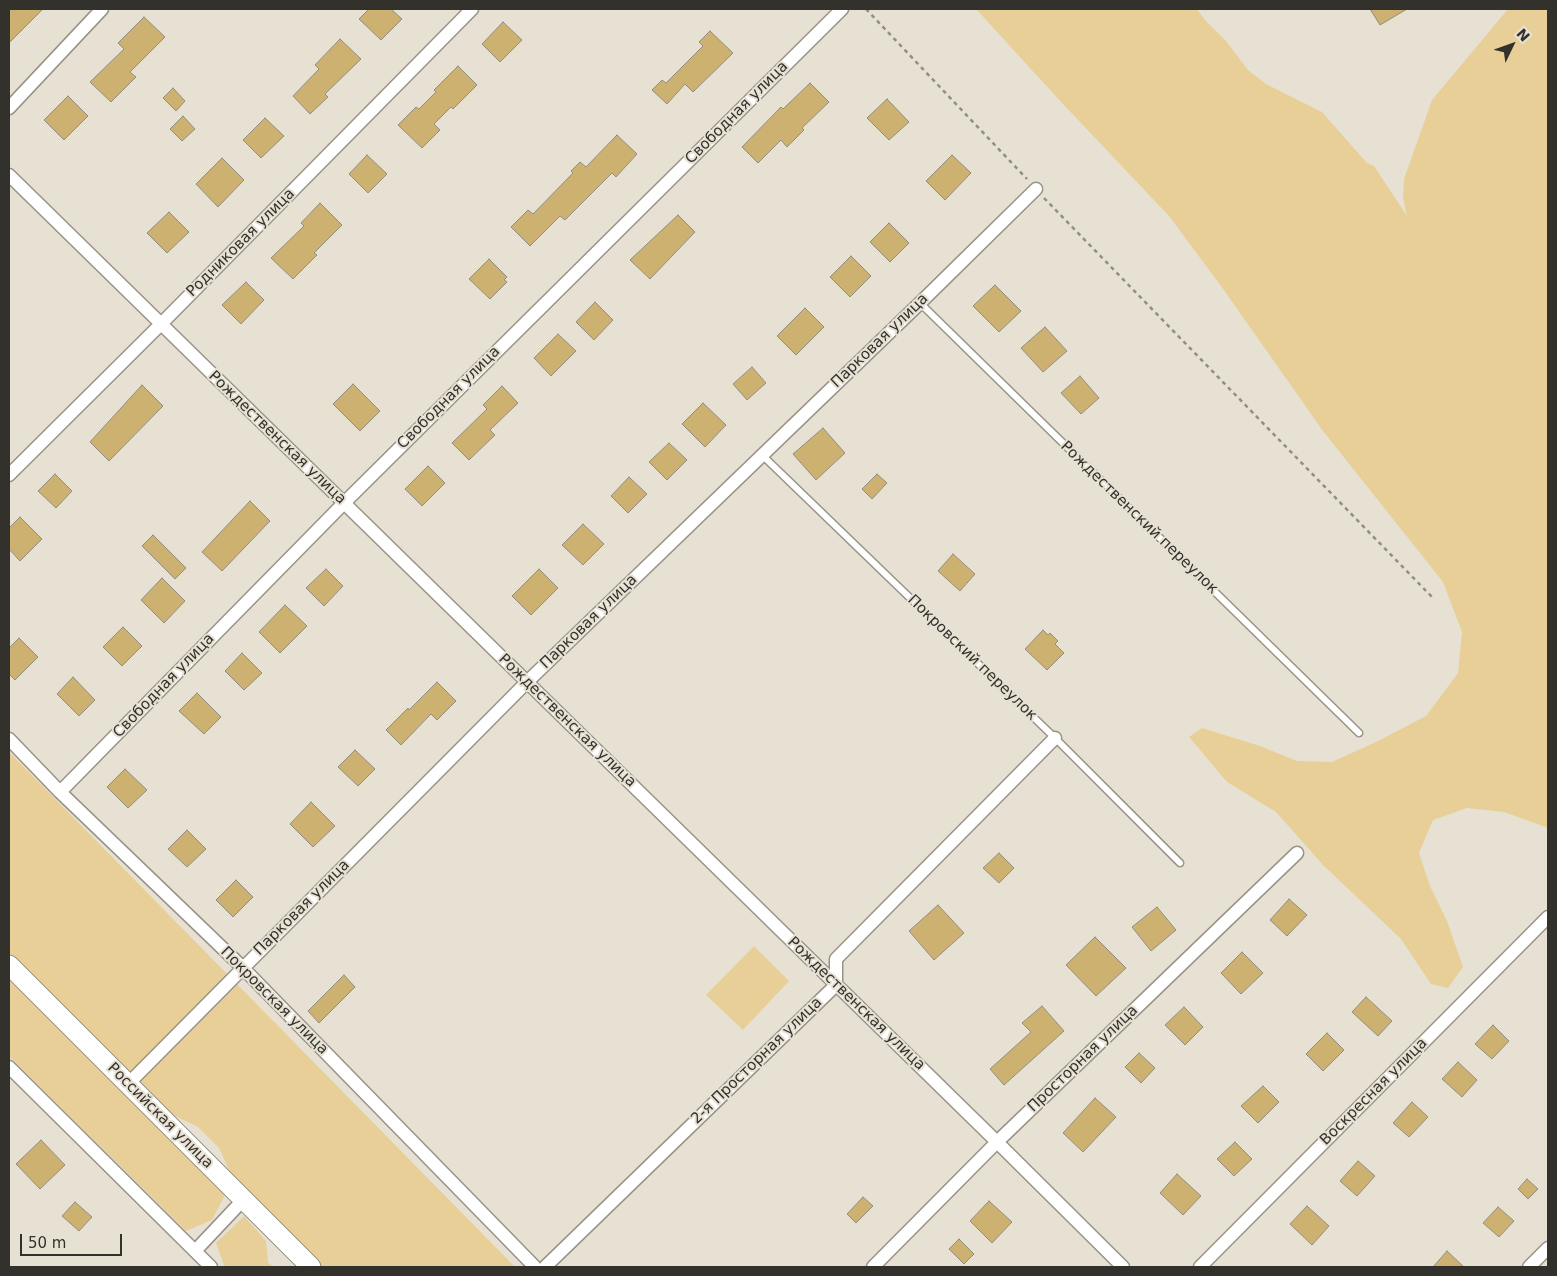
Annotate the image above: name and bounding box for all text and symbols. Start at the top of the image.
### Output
north arrow [1487,20,1537,70]
text: N [1513,25,1533,45]
street label: Свободная улица [682,58,792,168]
street label: Родниковая улица [183,185,299,301]
street label: Парковая улица [828,290,932,392]
street label: Свободная улица [394,343,504,453]
street label: Рождественская улица [205,368,349,508]
street label: Рождественский переулок [1056,438,1222,598]
street label: Парковая улица [537,571,641,673]
street label: Покровский переулок [903,591,1041,725]
street label: Свободная улица [110,630,218,742]
street label: Рождественская улица [495,651,639,791]
street label: Парковая улица [250,856,354,960]
street label: Рождественская улица [784,934,928,1074]
street label: Покровская улица [216,943,332,1059]
street label: 2-я Просторная улица [688,994,826,1128]
street label: Просторная улица [1024,1002,1142,1116]
street label: Воскресная улица [1317,1035,1431,1149]
street label: Российская улица [103,1059,217,1173]
scale bar [22,1224,125,1256]
text: 50 m [28,1234,66,1252]

